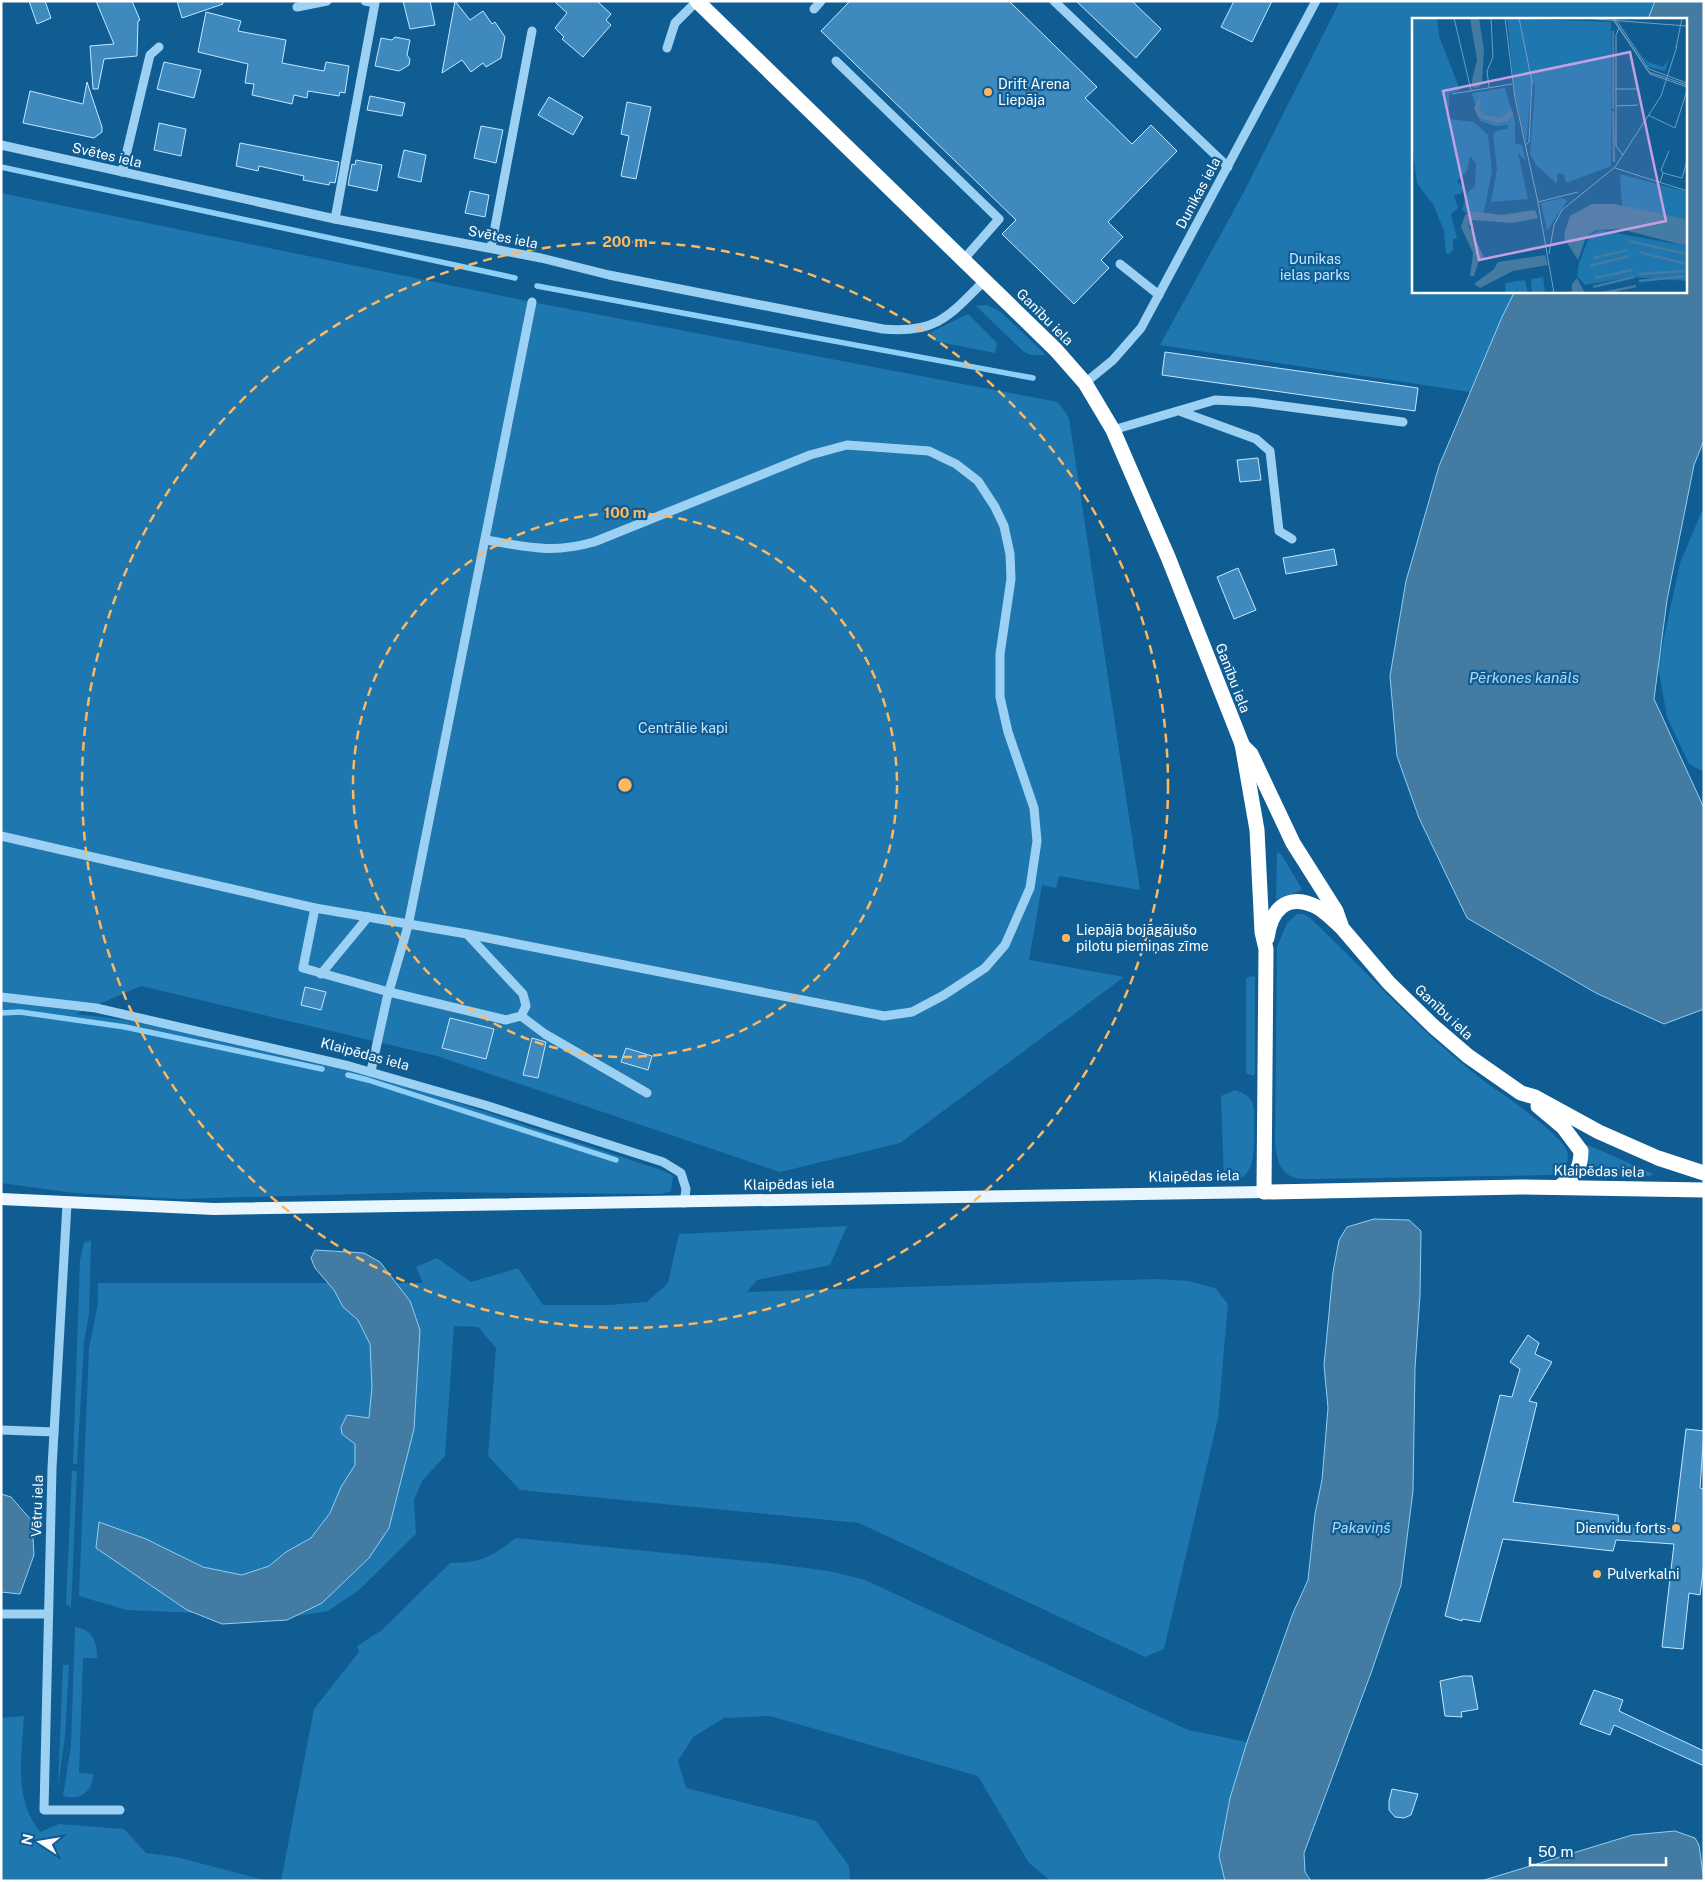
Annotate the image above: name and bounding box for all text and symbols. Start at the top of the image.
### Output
inset map [1412,18,1688,292]
place label: Drift Arena Liepāja [998,76,1070,108]
marker: Drift Arena Liepāja [982,86,994,98]
street label: Svētes iela [71,139,143,171]
street label: Dunikas iela [1172,155,1224,231]
street label: Svētes iela [467,222,539,252]
text: 200 m [602,233,648,250]
park label: Dunikas ielas parks [1280,251,1350,283]
street label: Ganību iela [1013,285,1077,349]
text: 100 m [604,504,646,521]
street label: Ganību iela [1212,641,1254,715]
water label: Pērkones kanāls [1469,669,1579,686]
park label: Centrālie kapi [638,720,728,736]
centre of rings [616,776,634,794]
place label: Liepājā bojāgājušo pilotu piemiņas zīme [1076,922,1209,954]
marker: Liepājā bojāgājušo pilotu piemiņas zīme [1060,932,1072,944]
street label: Ganību iela [1412,981,1476,1043]
street label: Klaipēdas iela [319,1034,411,1074]
street label: Klaipēdas iela [1553,1162,1645,1180]
street label: Klaipēdas iela [1148,1167,1240,1185]
street label: Klaipēdas iela [743,1175,835,1193]
street label: Vētru iela [28,1475,46,1537]
water label: Pakaviņš [1331,1519,1391,1536]
place label: Dienvidu forts [1576,1520,1666,1536]
marker: Dienvidu forts [1670,1522,1682,1534]
place label: Pulverkalni [1607,1566,1680,1582]
marker: Pulverkalni [1591,1568,1603,1580]
north arrow [15,1817,65,1867]
text: N [18,1832,36,1846]
scale bar [1530,1834,1666,1866]
text: 50 m [1538,1843,1573,1860]

